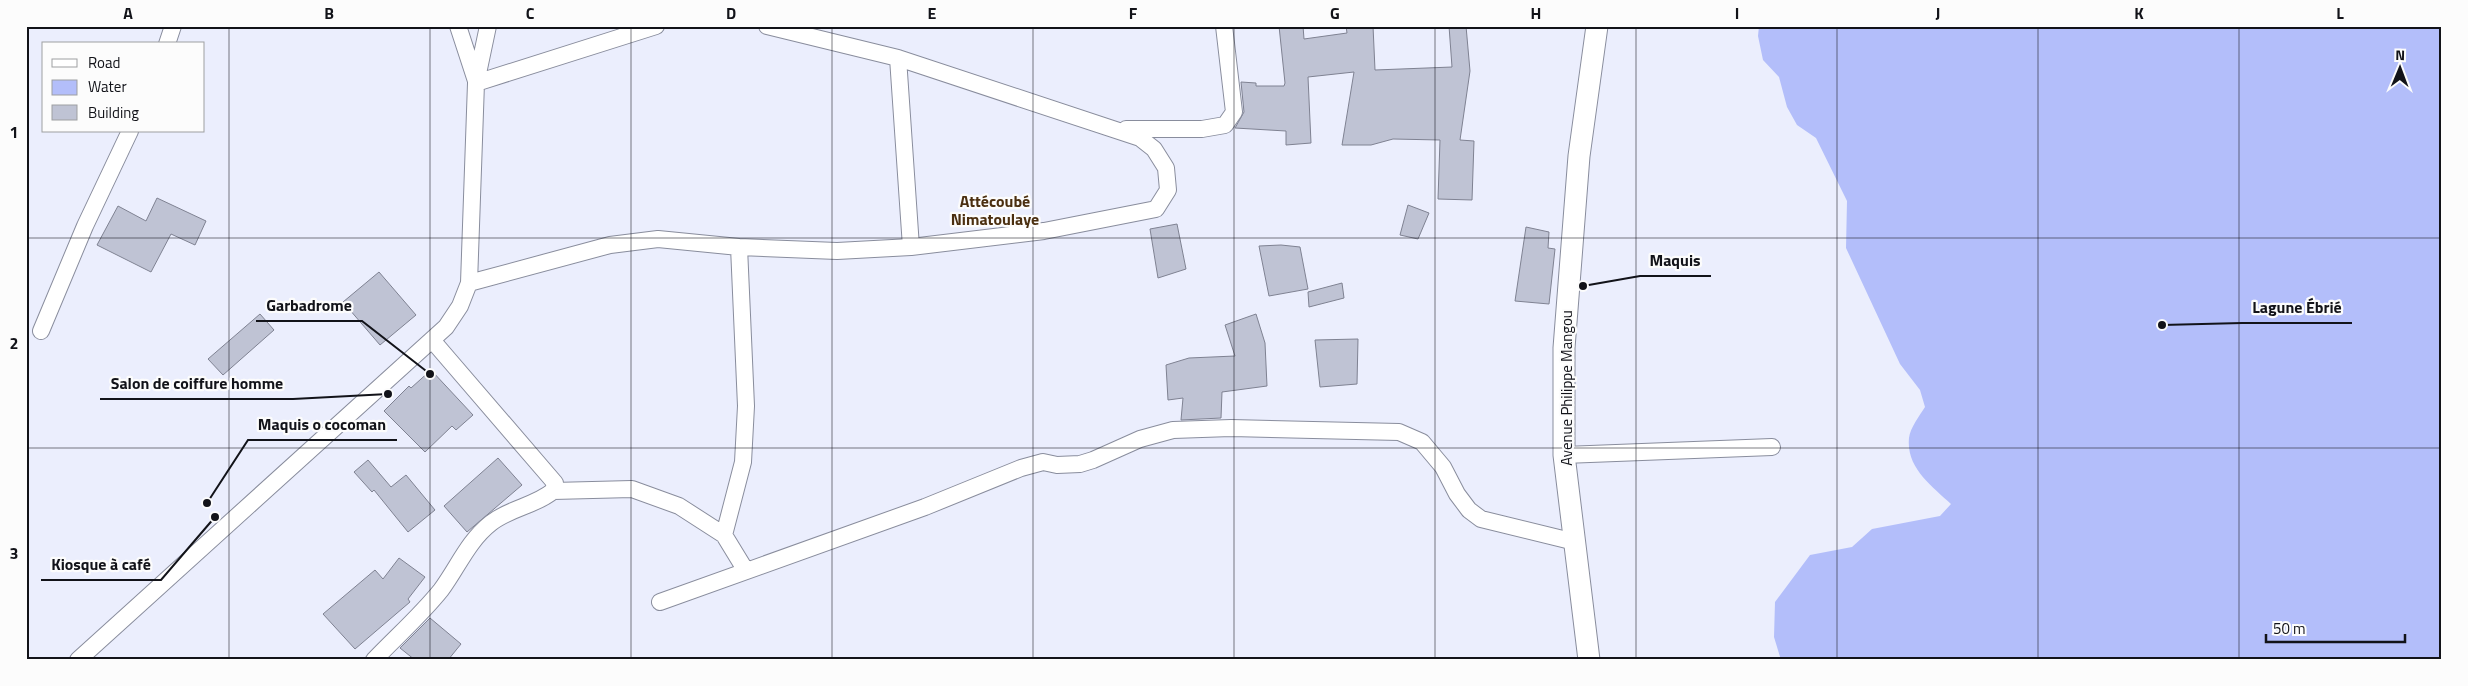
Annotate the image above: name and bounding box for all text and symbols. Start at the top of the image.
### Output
text: A [123,1,133,25]
text: B [324,1,334,25]
text: C [526,1,535,25]
text: D [726,1,736,25]
text: E [928,1,937,25]
text: F [1129,1,1138,25]
text: G [1330,1,1340,25]
text: H [1531,1,1541,25]
text: I [1735,1,1739,25]
text: J [1936,1,1940,25]
text: K [2134,1,2144,25]
text: L [2336,1,2344,25]
legend [42,42,205,132]
north arrow [2376,42,2426,92]
text: N [2395,44,2405,65]
text: Road [88,51,120,74]
text: Water [88,75,127,98]
text: Building [88,101,139,124]
text: 1 [10,120,18,144]
district label: Attécoubé Nimatoulaye [951,189,1039,231]
callout: Maquis [1640,245,1711,276]
text: Maquis [1649,248,1701,272]
callout: Garbadrome [256,290,362,321]
callout: Lagune Ébrié [2242,292,2352,323]
text: Garbadrome [266,293,352,317]
text: Lagune Ébrié [2252,295,2342,319]
street label: Avenue Philippe Mangou [1555,310,1578,466]
text: 2 [10,331,18,355]
callout: Salon de coiffure homme [100,368,293,399]
text: Salon de coiffure homme [111,371,283,395]
callout: Maquis o cocoman [248,409,397,440]
text: Maquis o cocoman [258,412,386,436]
text: 3 [10,541,18,565]
callout: Kiosque à café [41,549,161,580]
text: Kiosque à café [51,552,151,576]
scale bar [2266,611,2404,643]
text: 50 m [2273,617,2306,640]

